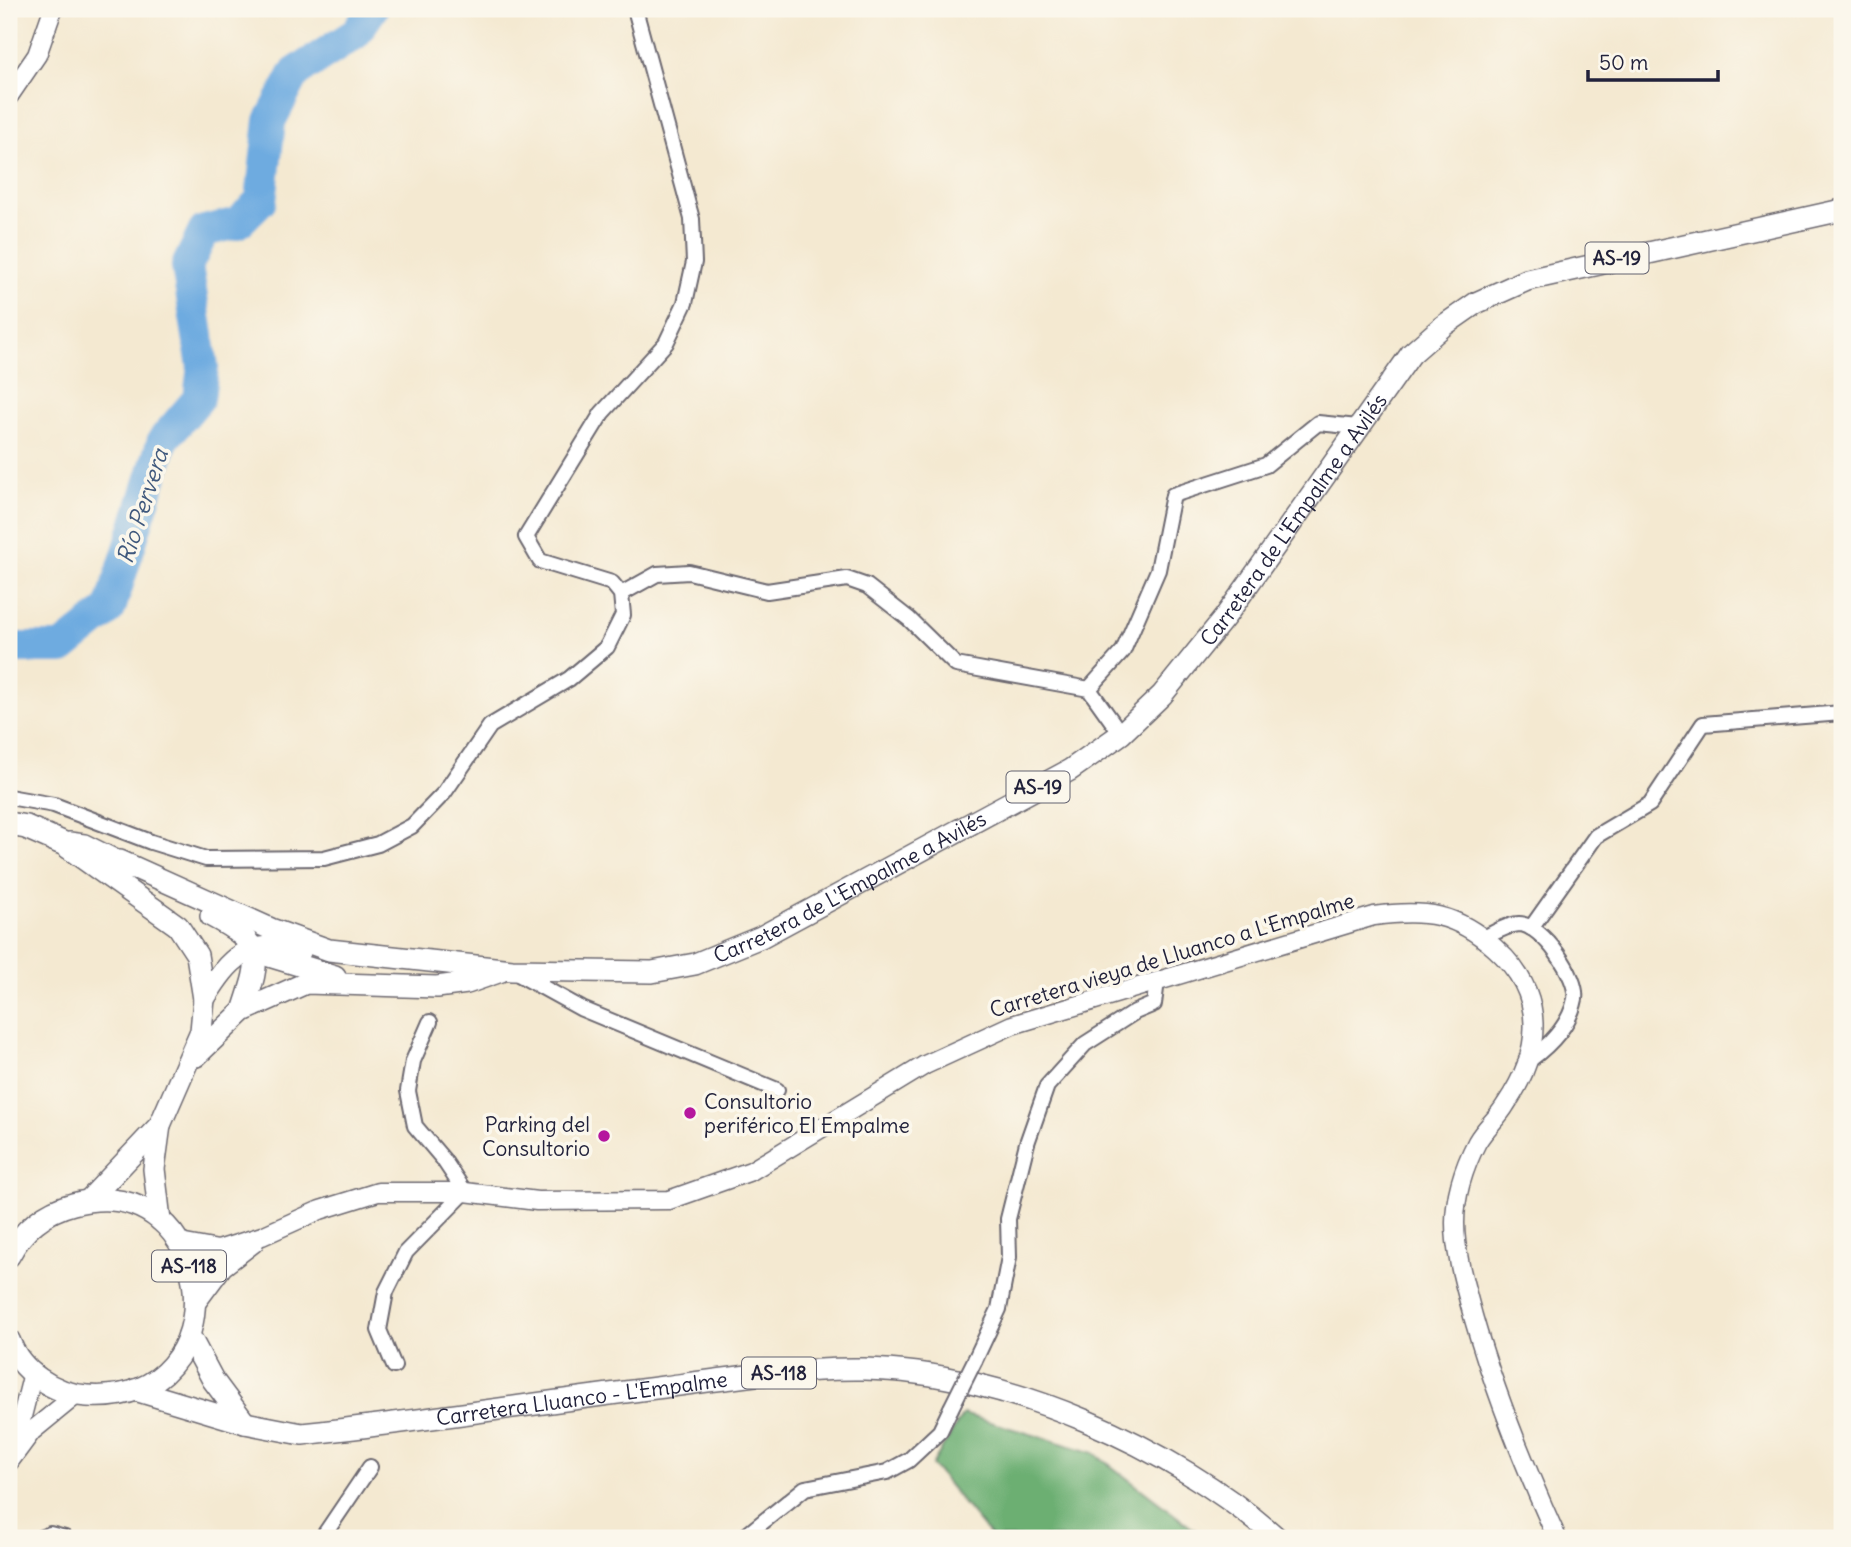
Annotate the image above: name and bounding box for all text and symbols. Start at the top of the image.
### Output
scale bar [1588,38,1718,82]
text: 50 m [1599,49,1648,76]
road number: AS-19 [1586,242,1648,274]
street label: Carretera de L'Empalme a Avilés [1194,388,1393,651]
water label: Río Pervera [110,443,175,567]
road number: AS-19 [1006,772,1070,802]
street label: Carretera de L'Empalme a Avilés [709,805,991,969]
street label: Carretera vieya de Lluanco a L'Empalme [986,887,1358,1023]
place label: Consultorio periférico El Empalme [704,1088,910,1139]
marker: Consultorio periférico El Empalme [682,1105,698,1121]
place label: Parking del Consultorio [482,1111,590,1162]
marker: Parking del Consultorio [596,1128,612,1144]
road number: AS-118 [152,1250,226,1282]
road number: AS-118 [742,1358,816,1388]
street label: Carretera Lluanco - L'Empalme [434,1365,729,1431]

